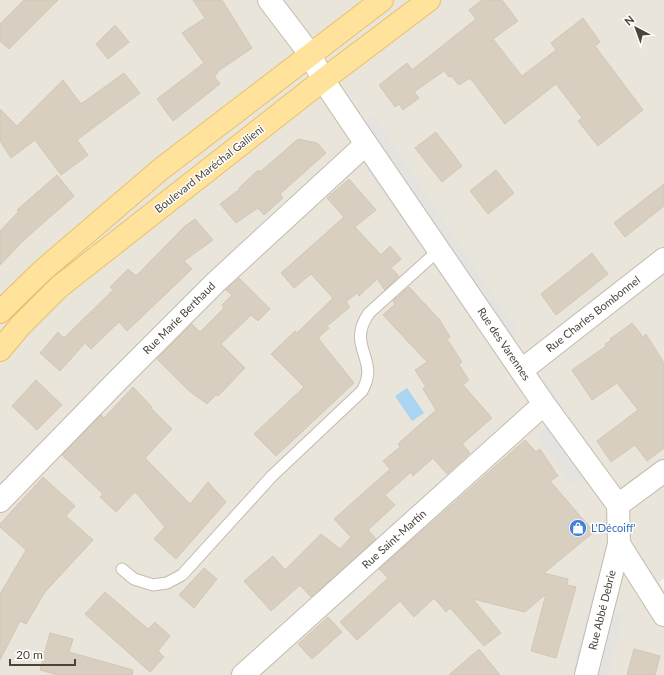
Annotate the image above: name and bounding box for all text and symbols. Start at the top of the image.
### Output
north arrow [616,8,656,48]
text: N [622,12,637,28]
street label: Boulevard Maréchal Gallieni [152,122,266,215]
street label: Rue Charles Bombonnel [543,273,642,354]
street label: Rue Marie Berthaud [140,279,217,356]
street label: Rue des Varennes [475,305,534,383]
street label: Rue Saint-Martin [359,506,428,571]
shop icon: L'Décoiff' [568,518,588,538]
place label: L'Décoiff' [591,521,636,534]
street label: Rue Abbé Debrie [585,568,618,651]
scale bar [10,641,75,667]
text: 20 m [16,647,43,662]

